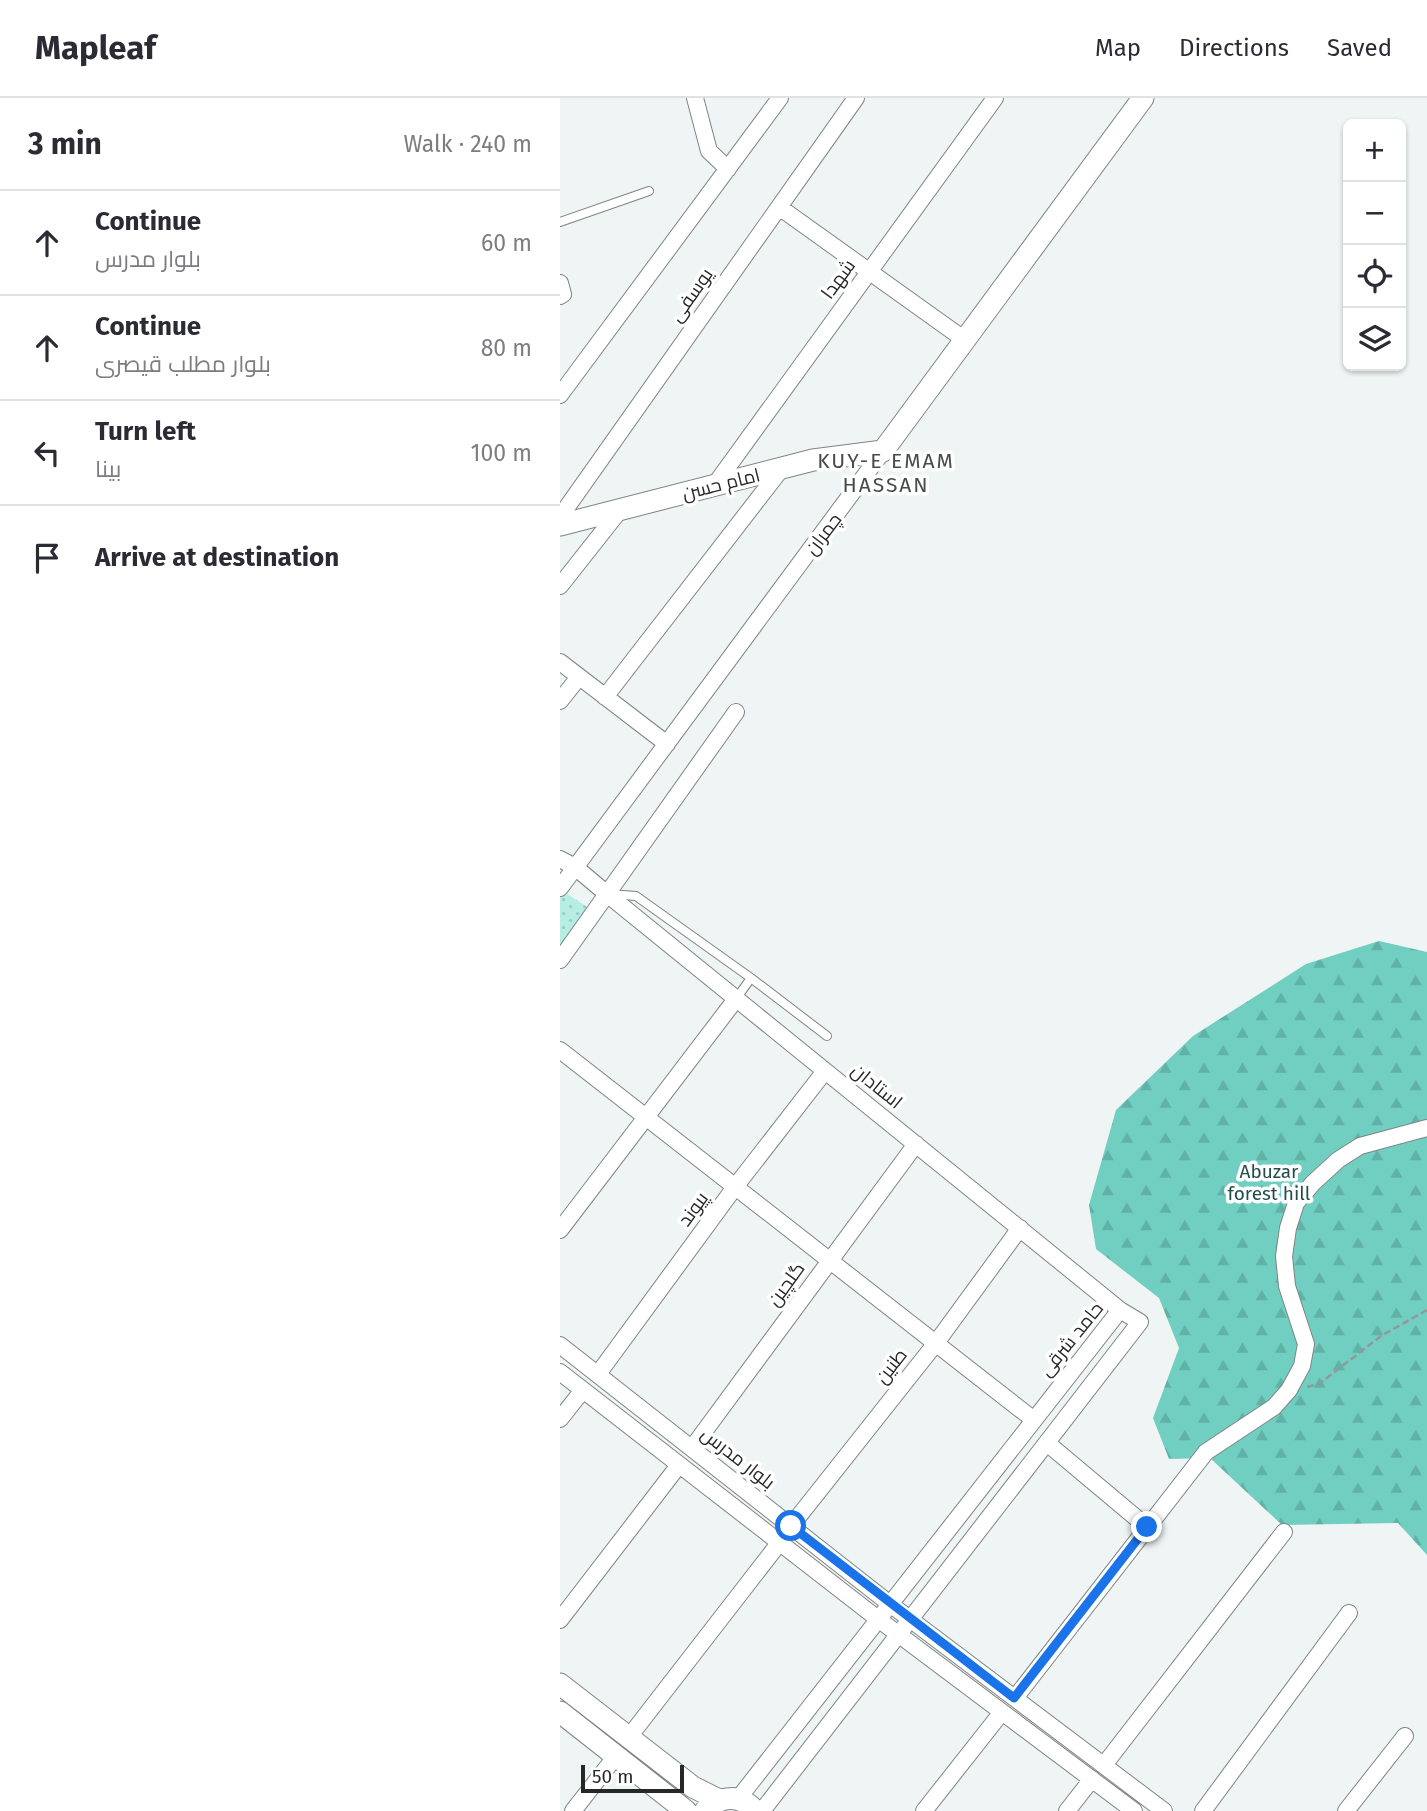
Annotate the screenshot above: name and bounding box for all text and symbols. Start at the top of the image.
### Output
text: Mapleaf [35,28,156,68]
text: Map [1095,34,1141,62]
text: Directions [1179,34,1289,62]
text: Saved [1327,34,1392,62]
map controls [1343,119,1406,371]
button: + [1343,119,1406,182]
text: 3 min [28,126,102,162]
text: Walk · 240 m [404,130,532,158]
button: − [1343,182,1406,245]
text: Continue [95,206,201,237]
icon: ahead [28,224,66,262]
text: 60 m [481,229,532,257]
text: بلوار مدرس [95,245,201,273]
button: locate [1343,245,1406,308]
street label: شهدا [816,255,860,303]
street label: یوسفی [664,264,718,326]
button: layers [1343,308,1406,371]
text: Continue [95,311,201,342]
icon: ahead [28,329,66,367]
text: 80 m [481,334,532,362]
text: بلوار مطلب قیصری [95,350,271,378]
text: Turn left [95,416,196,447]
icon: left [28,434,66,472]
text: 100 m [471,439,532,467]
district label: KUY-E EMAM HASSAN [817,448,955,498]
text: بینا [95,455,121,483]
street label: امام حسن [680,463,763,507]
street label: چمران [800,508,847,560]
icon: arrive [28,539,66,577]
text: Arrive at destination [95,542,339,573]
street label: استادان [847,1059,907,1113]
park label: Abuzar forest hill [1228,1160,1311,1205]
street label: پیوند [673,1187,714,1231]
street label: گلچین [762,1257,811,1311]
street label: حامد شرقی [1034,1297,1108,1381]
street label: طنین [870,1344,912,1388]
street label: بلوار مدرس [696,1422,780,1494]
route start [775,1510,806,1541]
route end [1131,1511,1162,1542]
scale bar [581,1762,684,1794]
text: 50 m [592,1765,633,1788]

